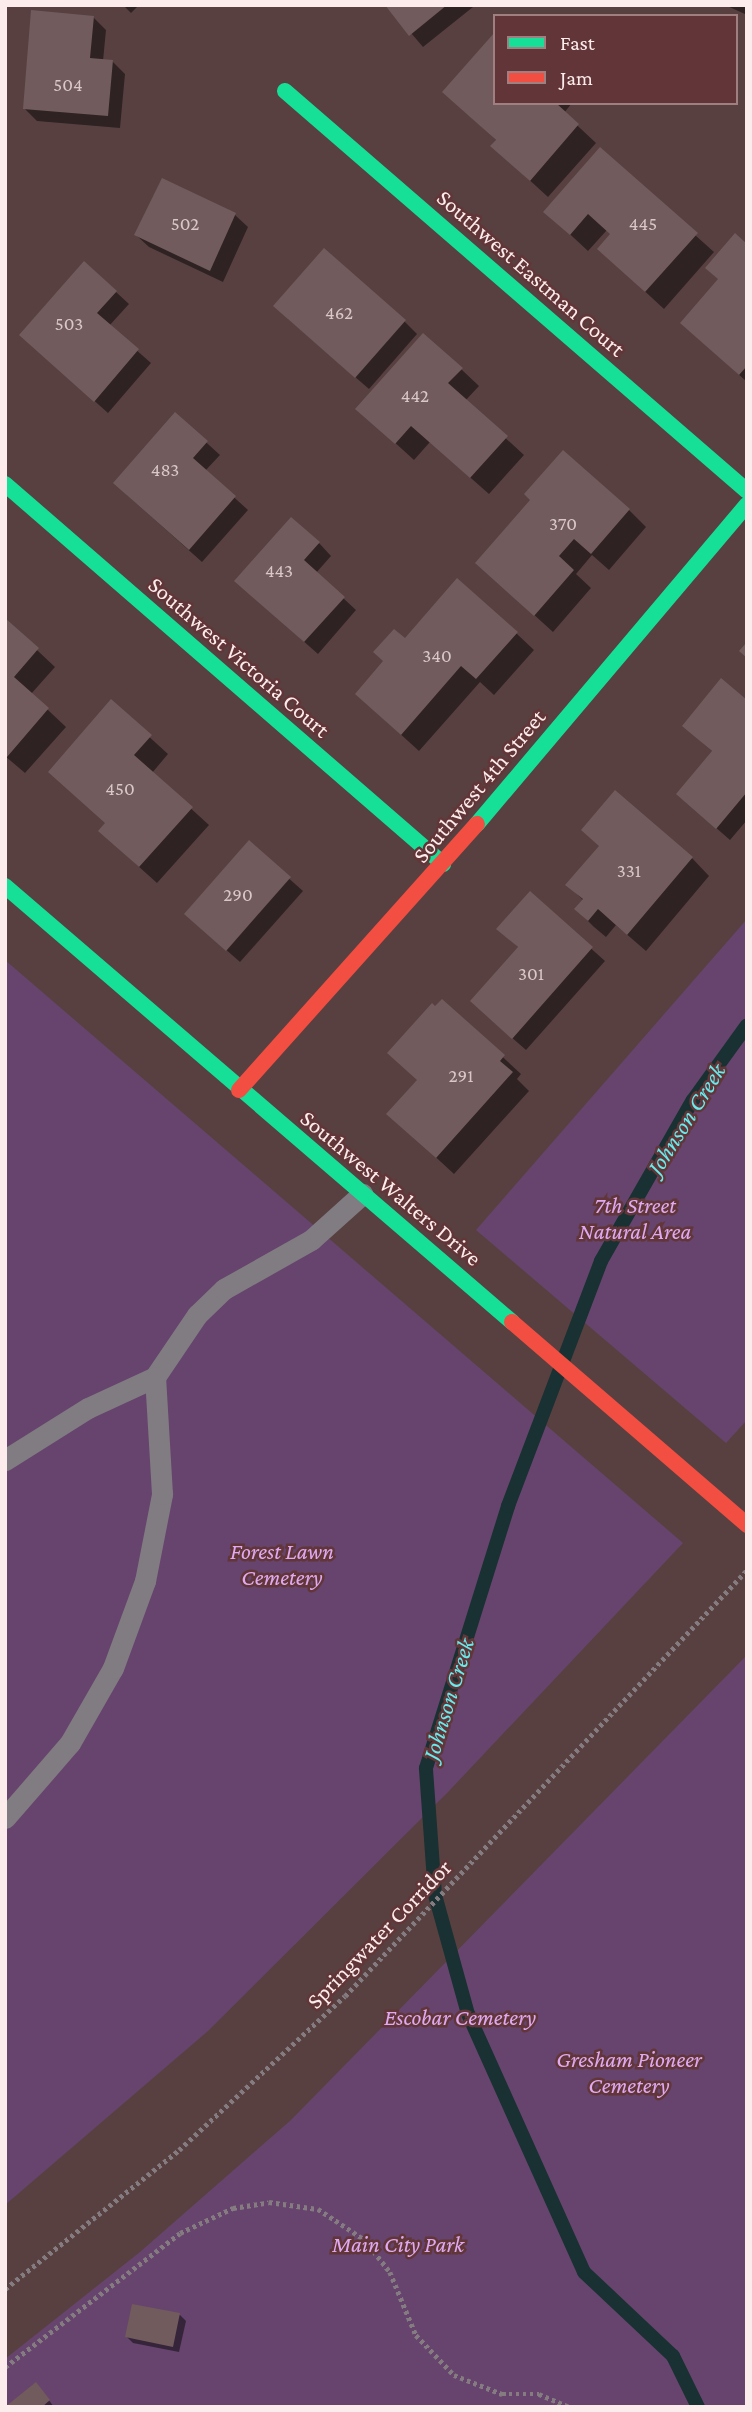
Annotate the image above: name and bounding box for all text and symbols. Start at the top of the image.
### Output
legend [493,14,738,105]
text: Fast [560,31,595,55]
text: Jam [560,66,593,90]
house number: 504 [53,74,83,96]
street label: Southwest Eastman Court [431,184,631,362]
house number: 502 [171,213,199,235]
house number: 445 [629,213,657,235]
house number: 462 [325,302,353,324]
house number: 503 [55,313,83,335]
house number: 442 [401,385,429,407]
house number: 483 [151,459,179,481]
house number: 370 [549,513,577,535]
house number: 443 [265,560,293,582]
street label: Southwest Victoria Court [143,571,335,743]
house number: 340 [422,645,452,667]
street label: Southwest 4th Street [407,704,551,868]
house number: 450 [105,778,135,800]
house number: 331 [617,860,641,882]
house number: 290 [223,884,253,906]
house number: 301 [518,963,544,985]
water label: Johnson Creek [640,1058,732,1180]
house number: 291 [448,1065,474,1087]
street label: Southwest Walters Drive [295,1104,487,1272]
park label: 7th Street Natural Area [579,1191,691,1245]
park label: Forest Lawn Cemetery [230,1537,334,1591]
water label: Johnson Creek [416,1634,480,1764]
street label: Springwater Corridor [301,1854,457,2014]
park label: Escobar Cemetery [384,2003,536,2031]
park label: Gresham Pioneer Cemetery [556,2045,702,2099]
park label: Main City Park [332,2230,464,2258]

